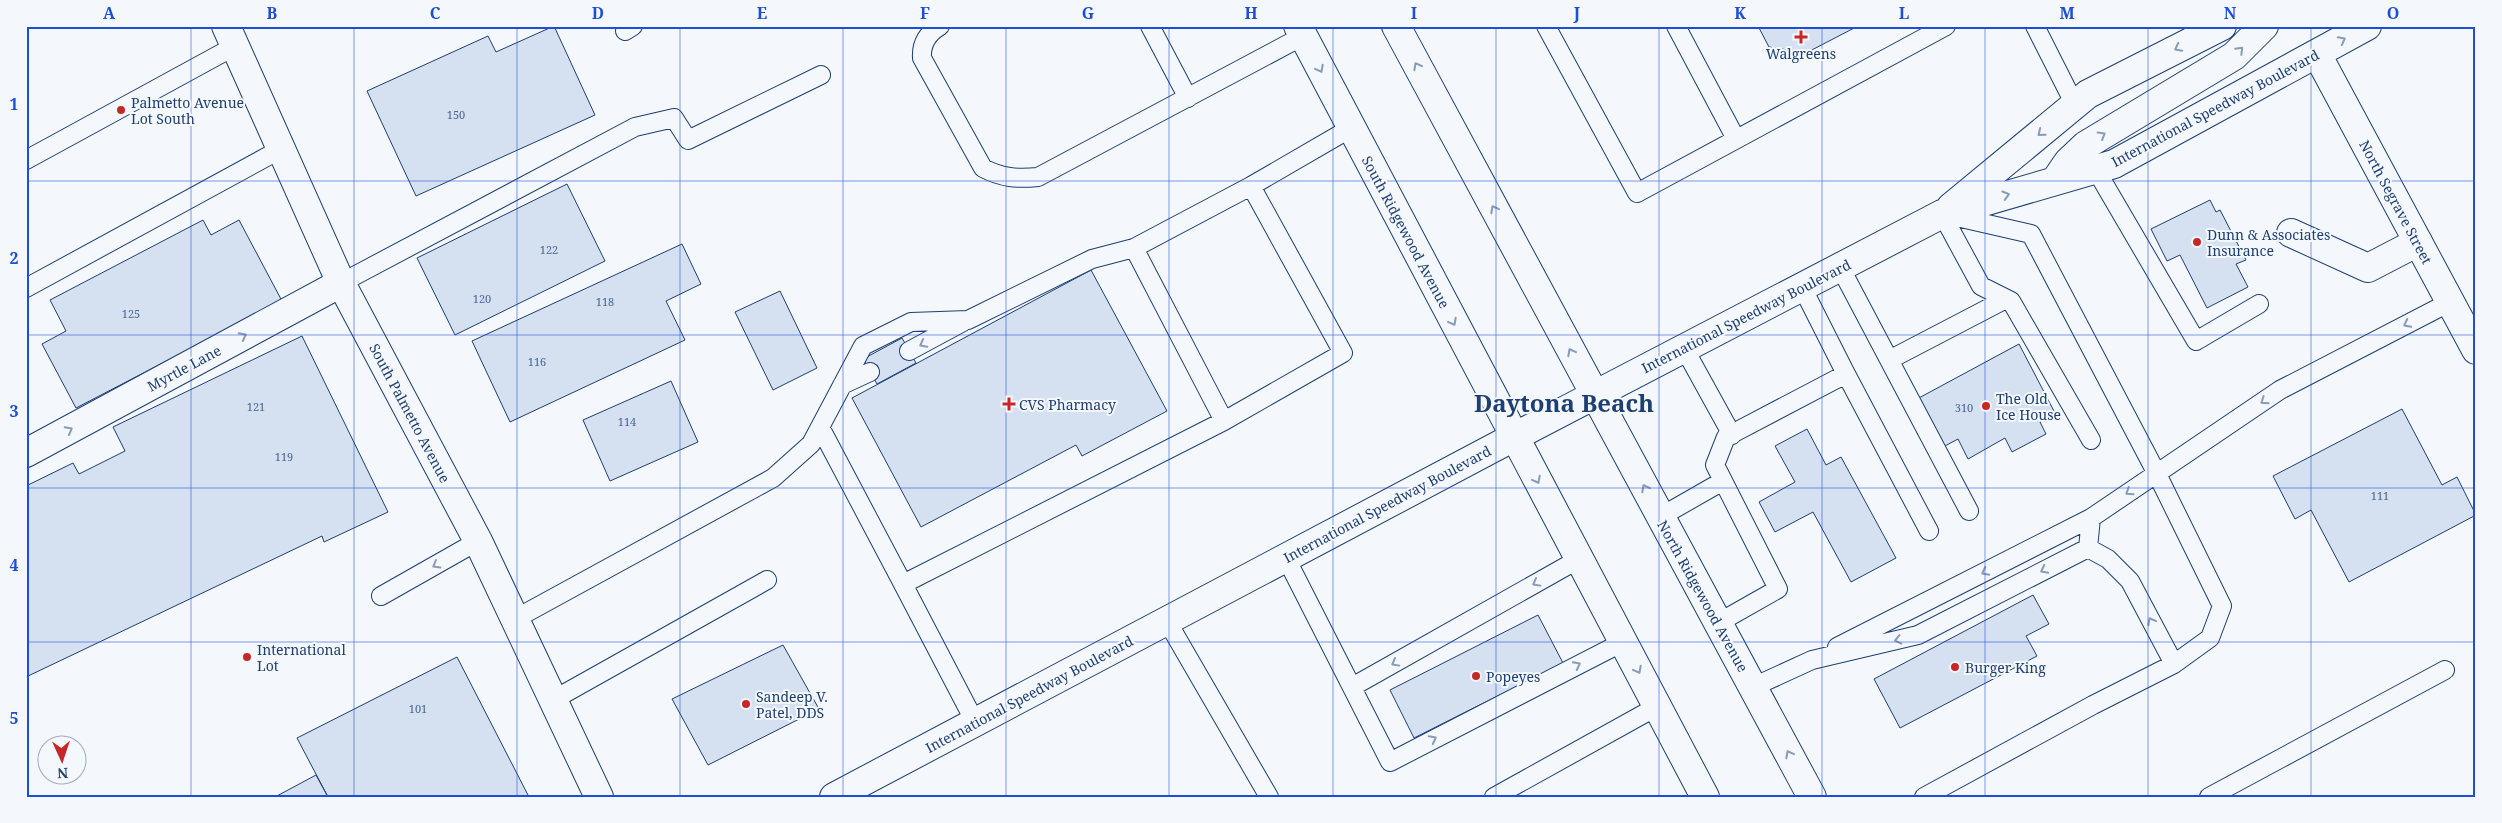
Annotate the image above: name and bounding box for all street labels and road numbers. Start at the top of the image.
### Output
street label: International Speedway Boulevard [2108,45,2323,171]
street label: North Segrave Street [2355,137,2437,267]
street label: South Ridgewood Avenue [1358,153,1454,311]
street label: International Speedway Boulevard [1638,255,1854,377]
street label: South Palmetto Avenue [365,340,455,486]
street label: Myrtle Lane [144,341,224,395]
street label: International Speedway Boulevard [1280,441,1495,567]
street label: North Ridgewood Avenue [1653,517,1753,675]
street label: International Speedway Boulevard [922,631,1137,757]

